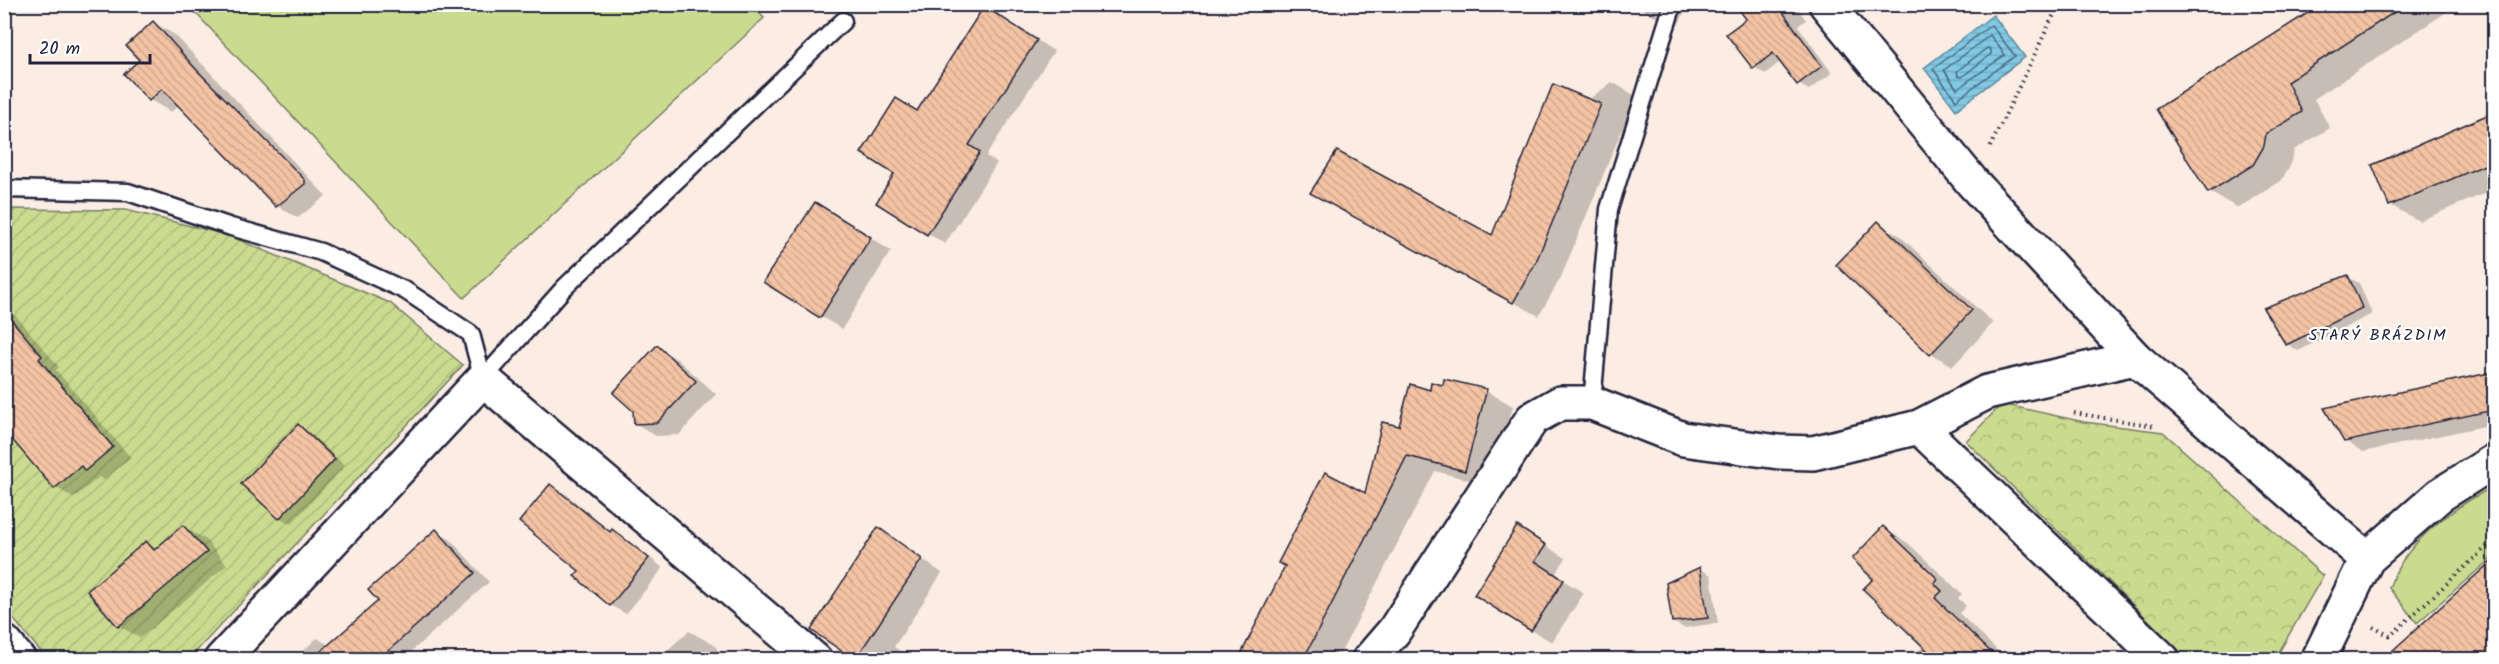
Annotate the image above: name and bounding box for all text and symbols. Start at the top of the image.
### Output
scale bar [30,27,150,65]
text: 20 m [39,35,80,64]
district label: STARÝ BRÁZDIM [2309,323,2447,348]

